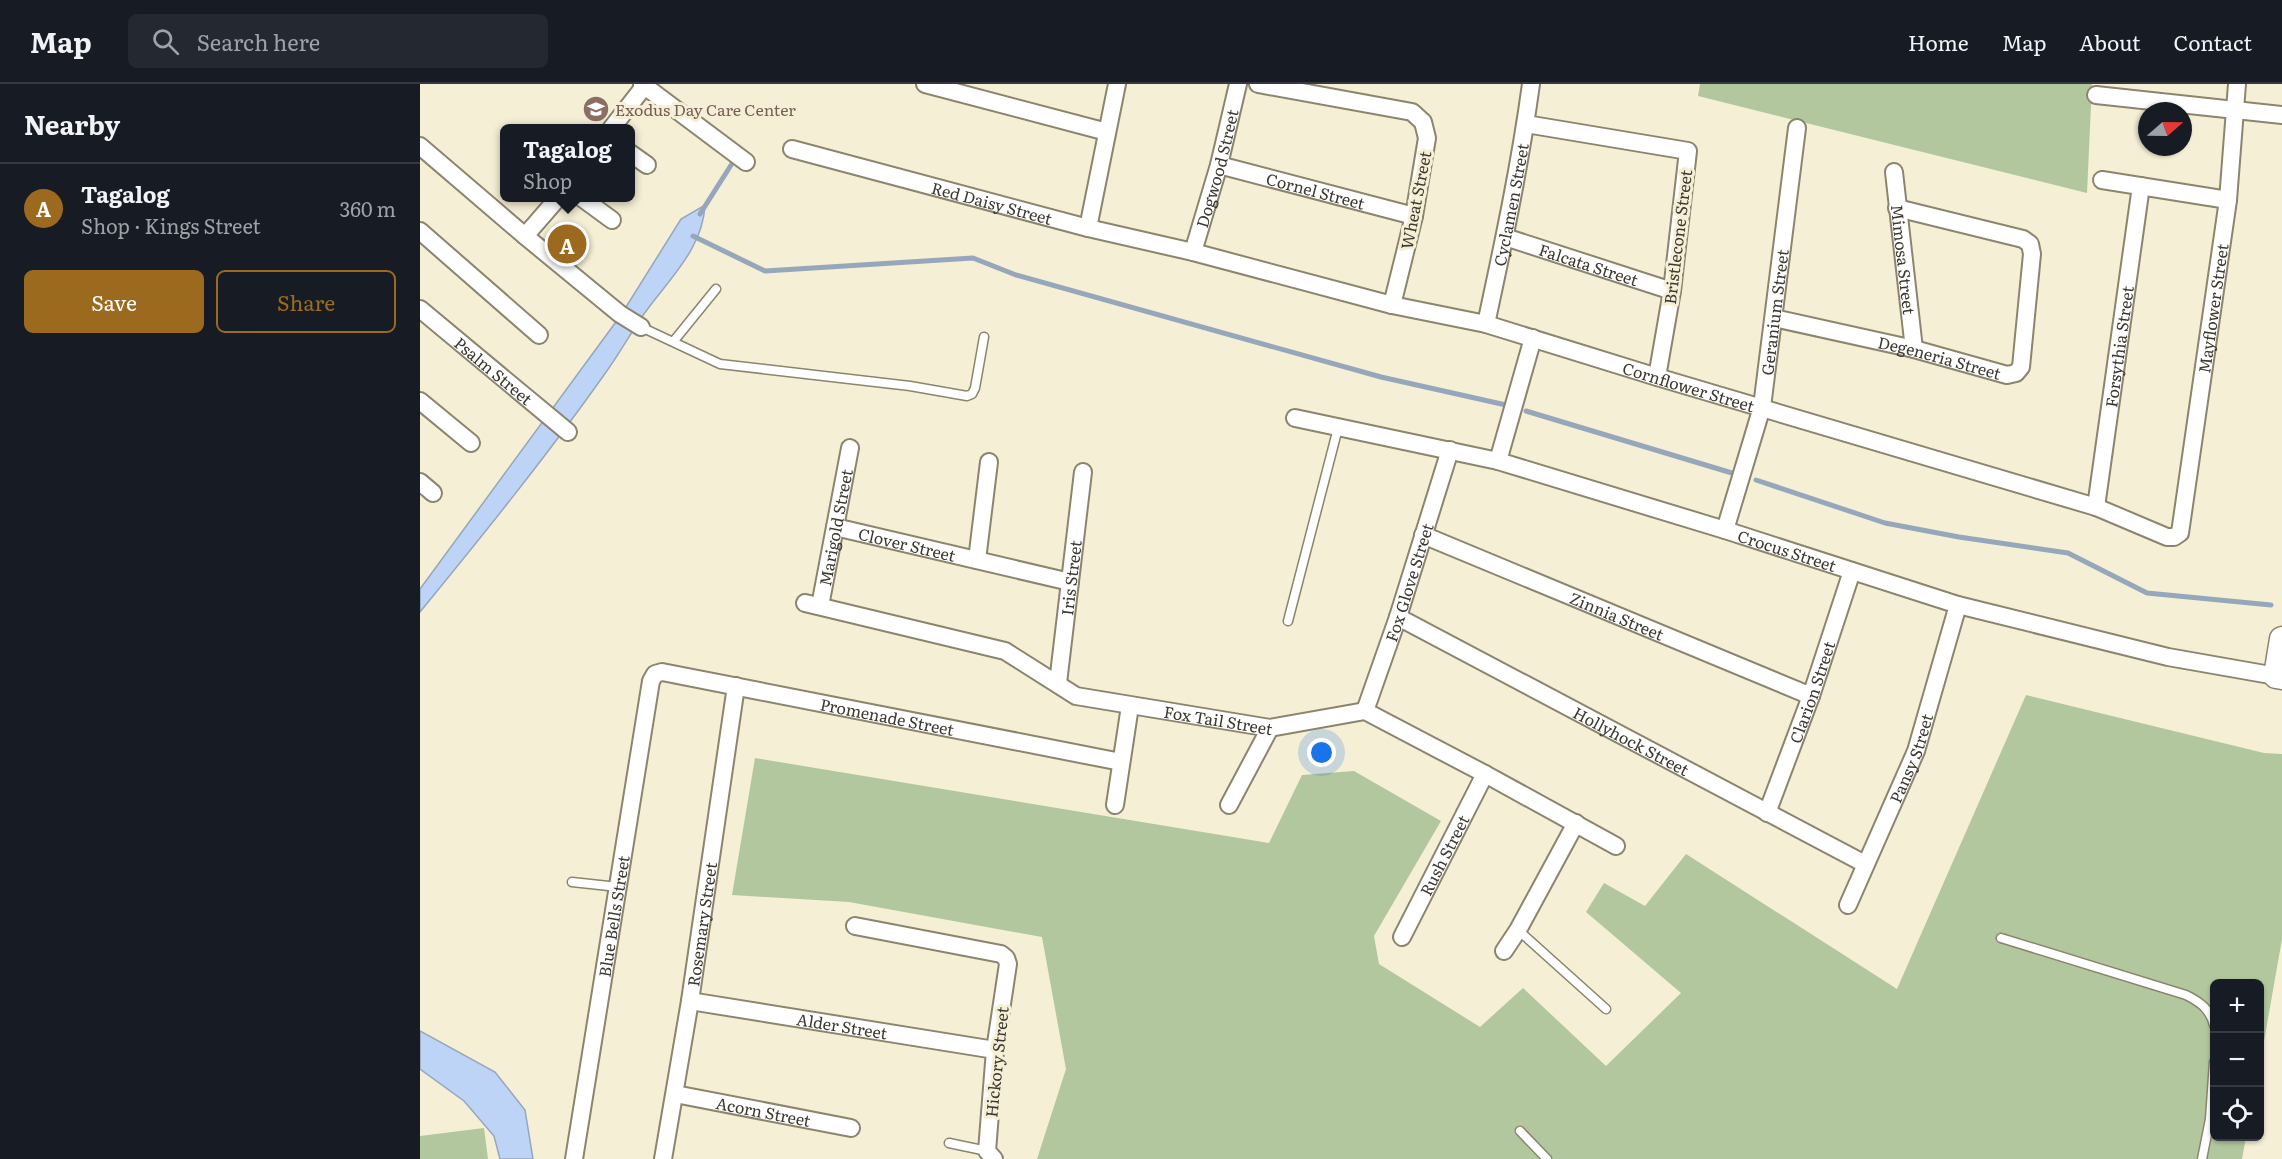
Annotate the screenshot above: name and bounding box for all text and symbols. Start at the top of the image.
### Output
search box [128,14,548,68]
text: Map [30,20,92,62]
icon: search [149,25,182,58]
text: Search here [197,25,320,58]
text: Home [1908,26,1969,57]
text: Map [2002,26,2046,57]
text: About [2079,26,2141,57]
text: Contact [2174,26,2252,57]
school or university icon: Exodus Day Care Center [581,94,611,124]
place label: Exodus Day Care Center [615,97,796,121]
north arrow [2138,102,2192,156]
text: Nearby [24,104,120,143]
street label: Dogwood Street [1189,106,1244,230]
popup [500,124,635,202]
text: Tagalog [523,132,612,165]
street label: Cyclamen Street [1487,141,1534,268]
street label: Wheat Street [1394,148,1436,251]
text: Shop [523,165,572,195]
street label: Cornel Street [1264,166,1368,215]
street label: Bristlecone Street [1657,168,1697,306]
street label: Red Daisy Street [929,175,1056,230]
text: Tagalog [81,177,170,210]
text: A [36,193,51,223]
text: 360 m [339,193,396,223]
street label: Mimosa Street [1886,203,1922,316]
text: Shop · Kings Street [81,210,261,240]
pin: A [548,222,586,266]
street label: Falcata Street [1536,237,1642,292]
street label: Mayflower Street [2191,241,2234,375]
street label: Geranium Street [1754,247,1794,377]
button: Save [24,270,204,333]
button: Share [216,270,396,333]
street label: Forsythia Street [2098,284,2139,409]
street label: Degeneria Street [1876,329,2004,385]
street label: Psalm Street [449,331,539,410]
street label: Cornflower Street [1620,355,1758,417]
street label: Marigold Street [812,466,858,588]
street label: Fox Glove Street [1378,519,1439,645]
street label: Clover Street [856,521,959,567]
street label: Crocus Street [1735,523,1840,577]
street label: Iris Street [1054,538,1087,617]
street label: Zinnia Street [1566,585,1668,646]
street label: Clarion Street [1782,637,1840,746]
street label: Promenade Street [818,691,957,741]
street label: Fox Tail Street [1162,699,1275,740]
street label: Hollyhock Street [1569,700,1694,781]
street label: Pansy Street [1883,710,1938,806]
your location [1307,738,1336,767]
street label: Rush Street [1413,810,1475,900]
street label: Blue Bells Street [591,853,635,979]
street label: Rosemary Street [680,860,722,988]
map controls [2210,979,2264,1141]
button: + [2210,979,2264,1033]
street label: Hickory Street [978,1005,1014,1119]
street label: Alder Street [795,1006,890,1045]
button: − [2210,1033,2264,1087]
button: locate [2210,1087,2264,1141]
street label: Acorn Street [714,1090,813,1132]

